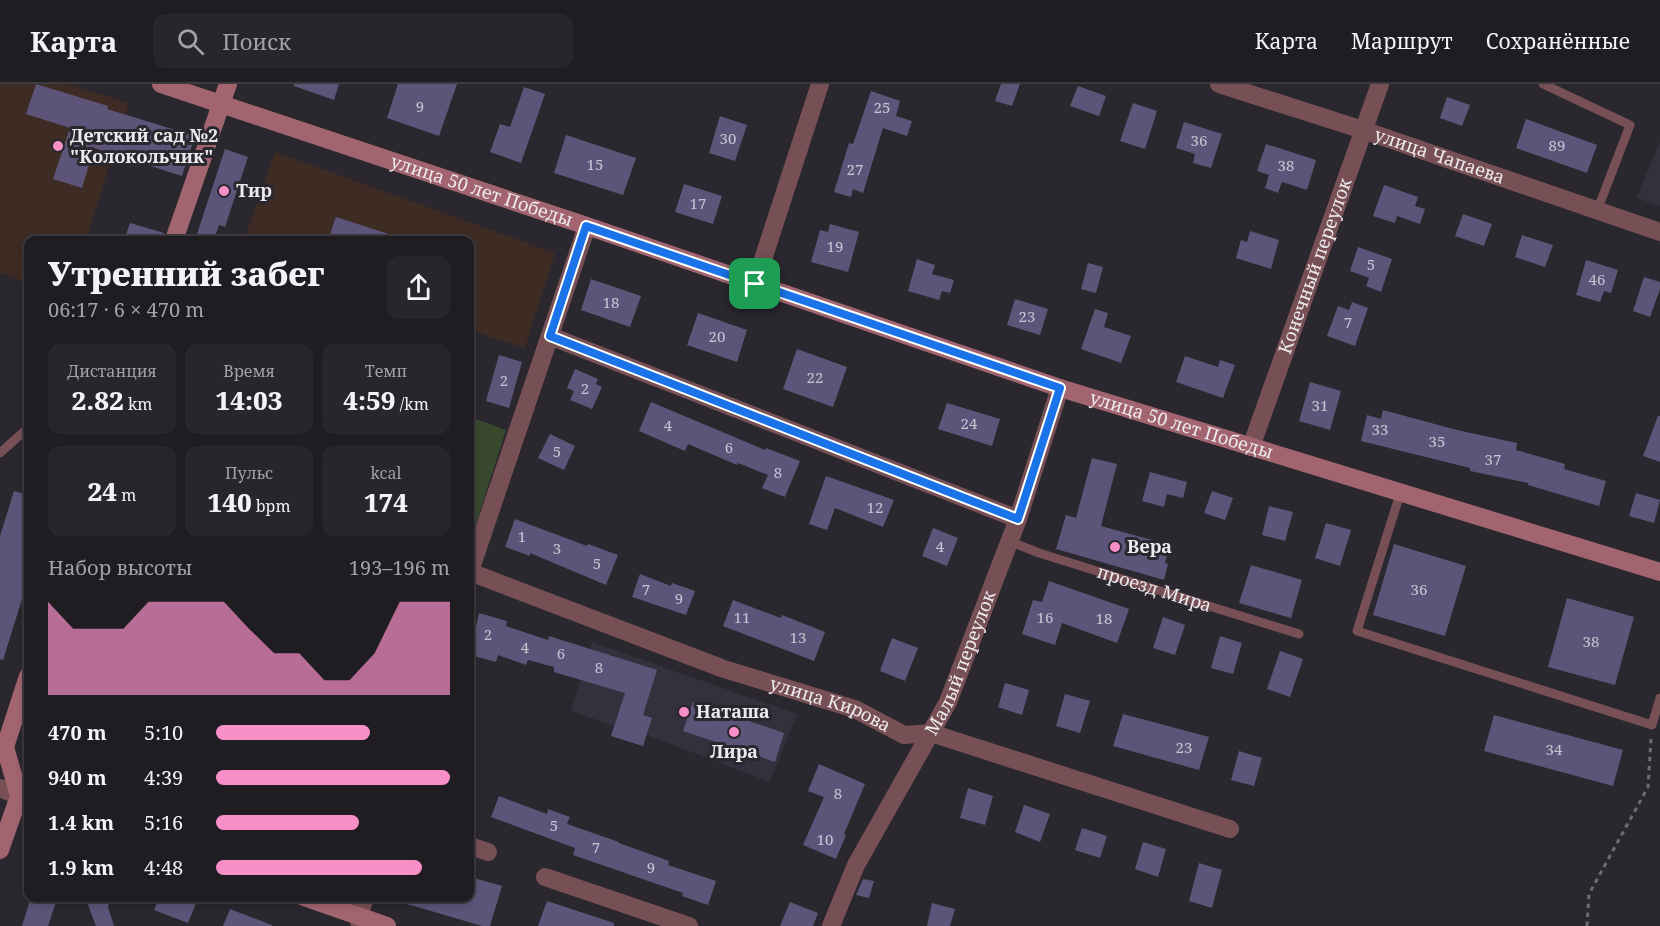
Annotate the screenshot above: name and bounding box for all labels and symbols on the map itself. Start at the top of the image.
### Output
house number: 9 [416,96,424,116]
house number: 25 [874,97,890,117]
street label: улица Чапаева [1371,122,1508,189]
place label: Детский сад №2 "Колокольчик" [70,123,218,168]
house number: 30 [720,128,736,148]
house number: 36 [1191,130,1207,150]
house number: 89 [1549,135,1565,155]
marker: Детский сад №2 "Колокольчик" [51,139,65,153]
street label: улица 50 лет Победы [388,148,576,232]
house number: 15 [587,154,603,174]
house number: 38 [1278,155,1294,175]
house number: 27 [847,159,863,179]
street label: Конечный переулок [1272,174,1357,357]
place label: Тир [236,178,272,202]
marker: Тир [217,184,231,198]
house number: 17 [690,193,706,213]
house number: 19 [827,236,843,256]
house number: 5 [1367,254,1375,274]
pin [729,258,780,309]
house number: 46 [1589,269,1605,289]
house number: 18 [603,292,619,312]
house number: 23 [1019,306,1035,326]
house number: 7 [1344,312,1352,332]
house number: 20 [709,326,725,346]
house number: 22 [807,367,823,387]
house number: 2 [500,370,508,390]
house number: 2 [581,378,589,398]
street label: улица 50 лет Победы [1087,385,1277,464]
house number: 31 [1312,395,1328,415]
house number: 24 [961,413,978,433]
house number: 4 [664,415,673,435]
house number: 33 [1372,419,1388,439]
house number: 35 [1429,431,1445,451]
house number: 6 [725,437,733,457]
house number: 5 [553,441,561,461]
house number: 37 [1485,449,1501,469]
house number: 8 [774,462,782,482]
house number: 12 [867,497,883,517]
house number: 1 [518,526,526,546]
place label: Вера [1127,534,1172,558]
house number: 4 [936,536,945,556]
house number: 3 [553,538,561,558]
marker: Вера [1108,540,1122,554]
house number: 5 [593,553,601,573]
street label: проезд Мира [1094,559,1215,617]
house number: 7 [642,579,650,599]
house number: 36 [1411,579,1427,599]
street label: Малый переулок [919,586,1001,739]
house number: 9 [675,588,683,608]
house number: 11 [734,607,750,627]
house number: 16 [1037,607,1053,627]
house number: 18 [1096,608,1112,628]
house number: 2 [484,624,492,644]
house number: 13 [790,627,806,647]
house number: 38 [1583,631,1599,651]
house number: 4 [521,637,530,657]
house number: 6 [557,643,565,663]
house number: 8 [595,657,603,677]
street label: улица Кирова [767,671,895,737]
place label: Наташа [696,699,770,723]
marker: Наташа [677,705,691,719]
marker: Лира [727,725,741,739]
house number: 23 [1176,737,1192,757]
place label: Лира [710,739,758,763]
house number: 34 [1546,739,1563,759]
house number: 8 [834,783,842,803]
house number: 5 [550,815,558,835]
house number: 10 [817,829,833,849]
house number: 7 [592,837,600,857]
house number: 9 [647,857,655,877]

